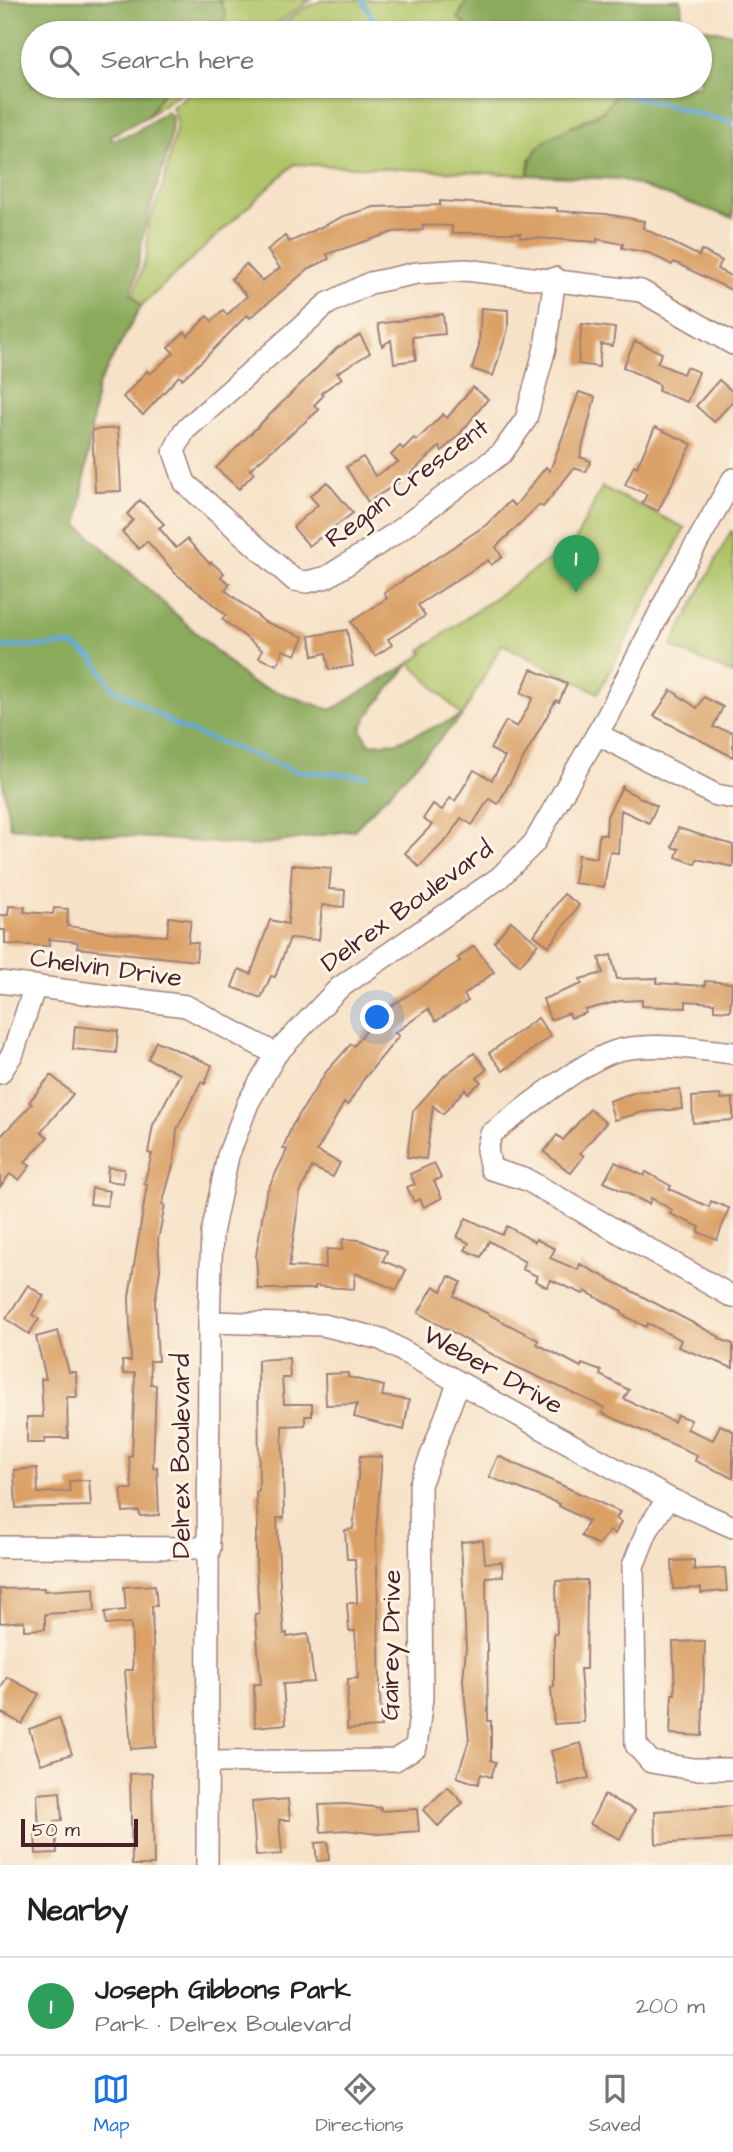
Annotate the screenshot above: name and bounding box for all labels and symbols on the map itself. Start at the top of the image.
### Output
street label: Regan Crescent [318,409,498,558]
pin: 1 [553,535,599,593]
street label: Delrex Boulevard [314,831,500,981]
street label: Chelvin Drive [28,940,184,996]
your location [360,1000,394,1034]
street label: Weber Drive [417,1317,569,1423]
street label: Delrex Boulevard [163,1354,199,1558]
street label: Gairey Drive [372,1569,412,1721]
scale bar [21,1816,138,1848]

